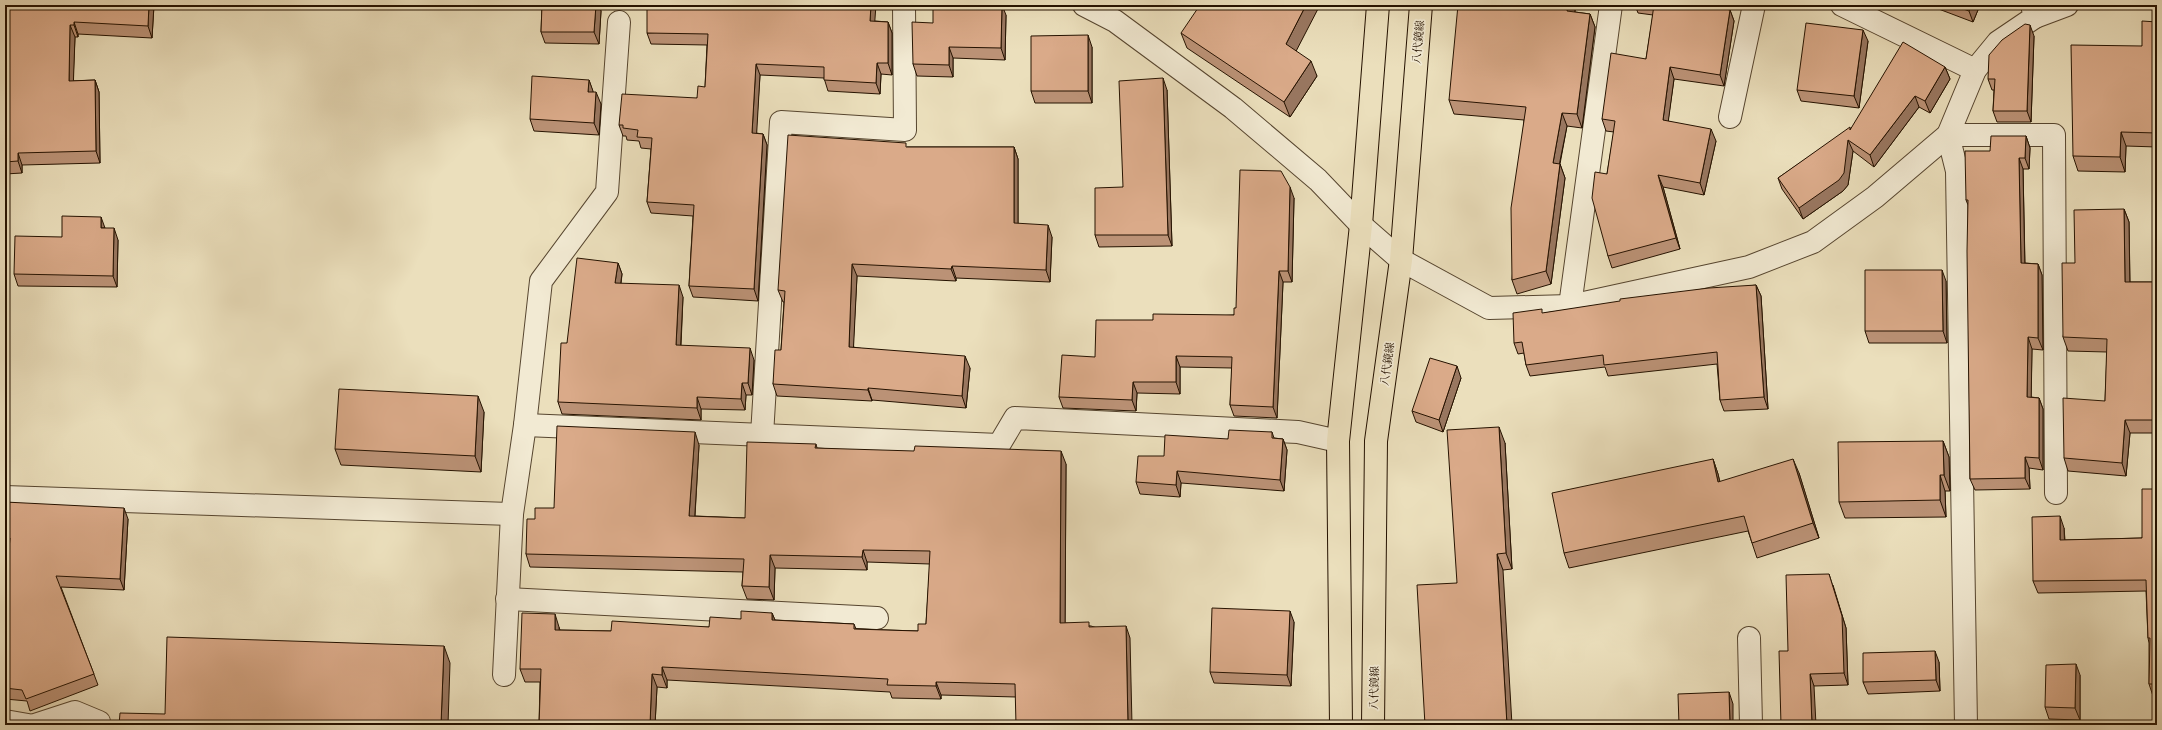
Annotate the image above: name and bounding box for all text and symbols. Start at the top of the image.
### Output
street label: 八代鏡線 [1410,20,1429,65]
street label: 八代鏡線 [1378,341,1399,387]
street label: 八代鏡線 [1368,666,1383,710]

